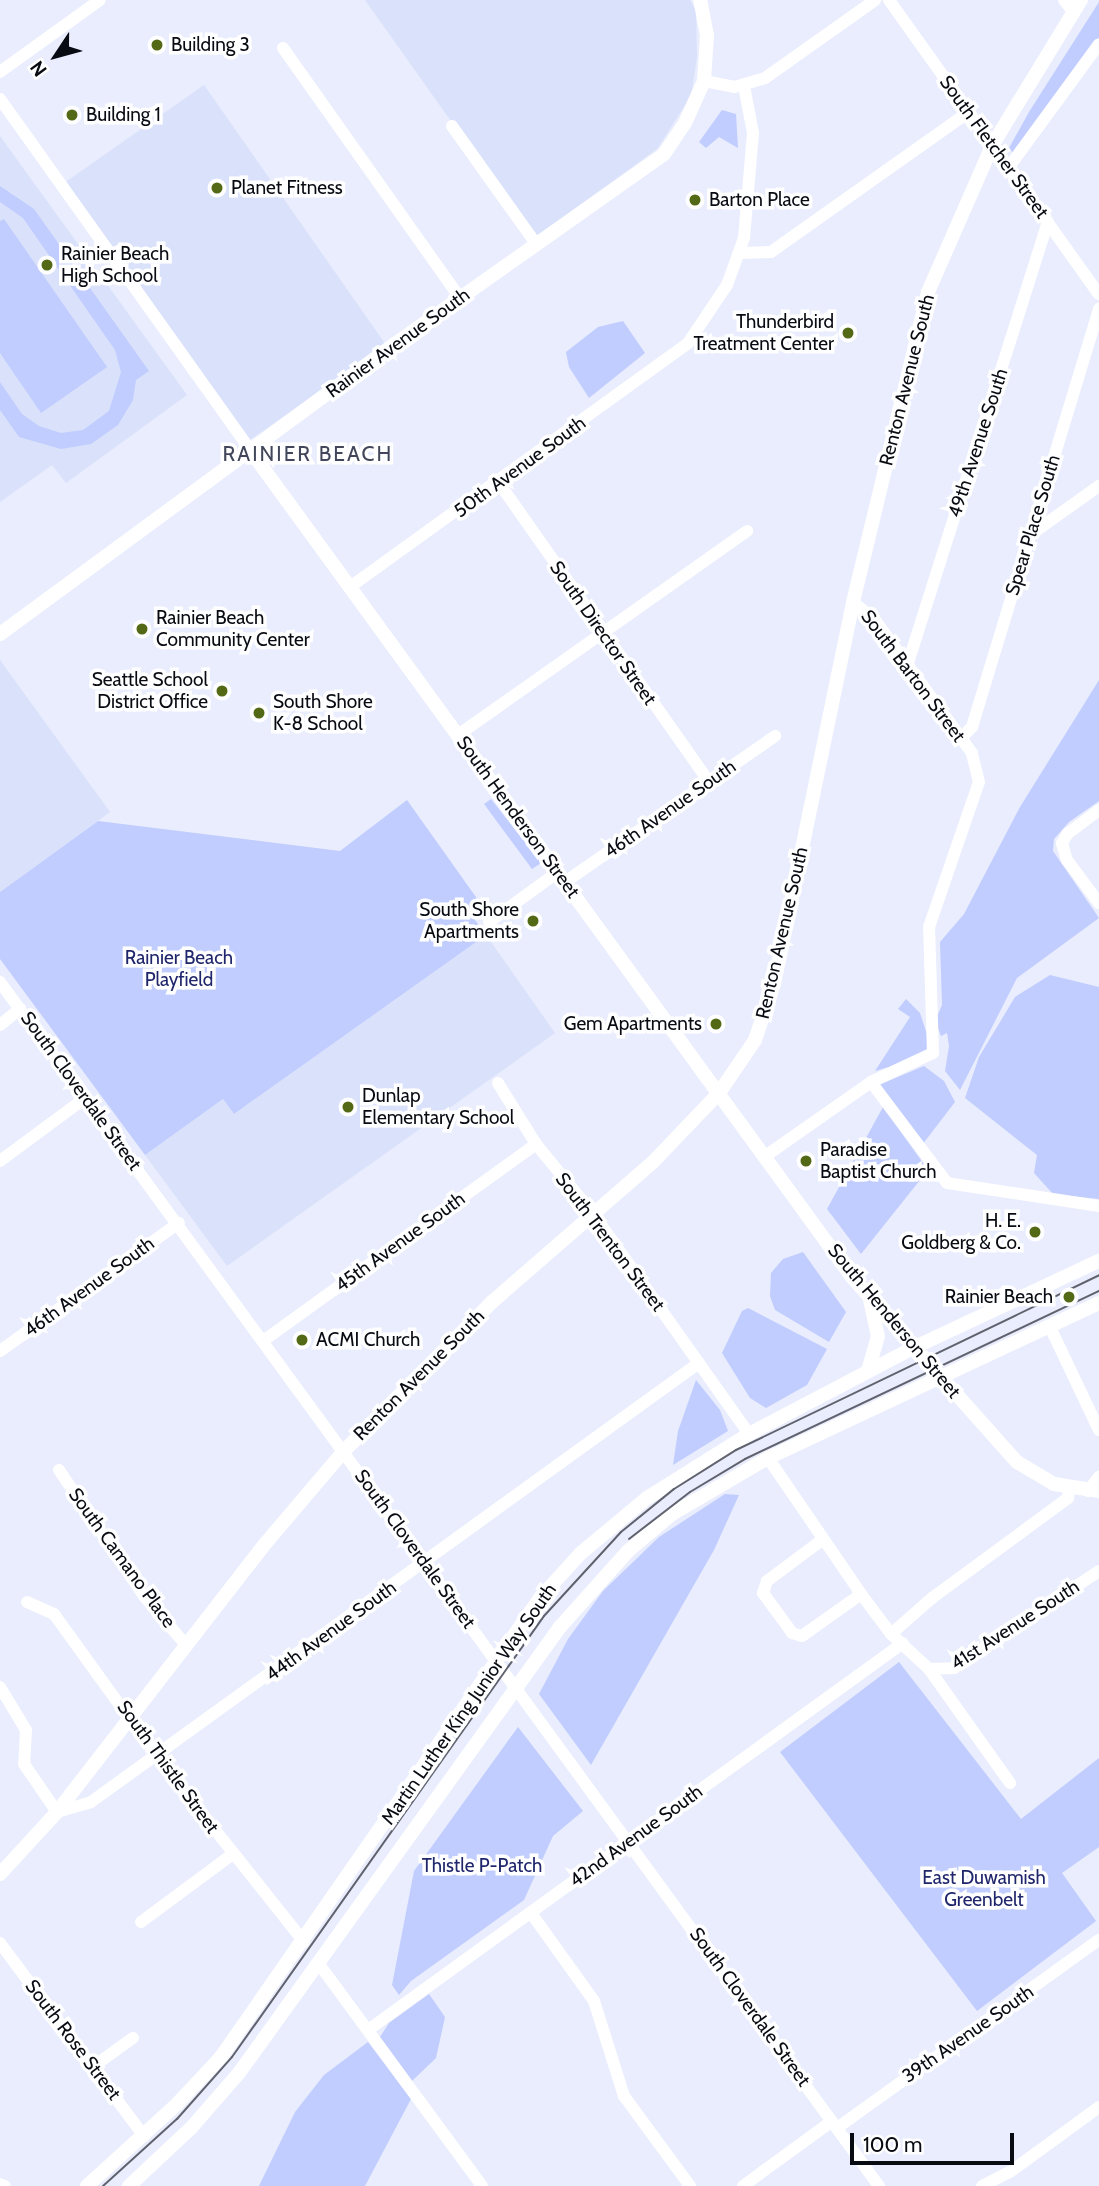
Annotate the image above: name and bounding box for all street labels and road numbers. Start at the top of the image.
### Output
street label: South Fletcher Street [935,71,1053,223]
street label: Rainier Avenue South [322,283,474,403]
street label: Renton Avenue South [875,292,939,468]
street label: 49th Avenue South [943,366,1013,520]
street label: 50th Avenue South [450,412,590,522]
street label: Spear Place South [1001,452,1065,598]
street label: South Director Street [545,557,661,709]
street label: South Barton Street [856,605,970,747]
street label: South Henderson Street [452,732,584,902]
street label: 46th Avenue South [600,755,740,863]
street label: Renton Avenue South [751,845,813,1021]
street label: South Cloverdale Street [16,1007,146,1175]
street label: South Trenton Street [551,1168,669,1316]
street label: 45th Avenue South [331,1187,469,1297]
street label: 46th Avenue South [19,1232,159,1342]
street label: South Henderson Street [823,1239,965,1403]
street label: Renton Avenue South [349,1305,489,1445]
street label: South Cloverdale Street [350,1465,480,1633]
street label: South Camano Place [64,1484,180,1632]
street label: 41st Avenue South [947,1575,1083,1675]
street label: 44th Avenue South [261,1576,401,1686]
street label: Martin Luther King Junior Way South [377,1579,561,1829]
street label: South Thistle Street [112,1696,224,1838]
street label: 42nd Avenue South [565,1780,707,1892]
street label: South Cloverdale Street [685,1923,815,2091]
street label: South Rose Street [20,1975,126,2105]
street label: 39th Avenue South [898,1980,1038,2088]

